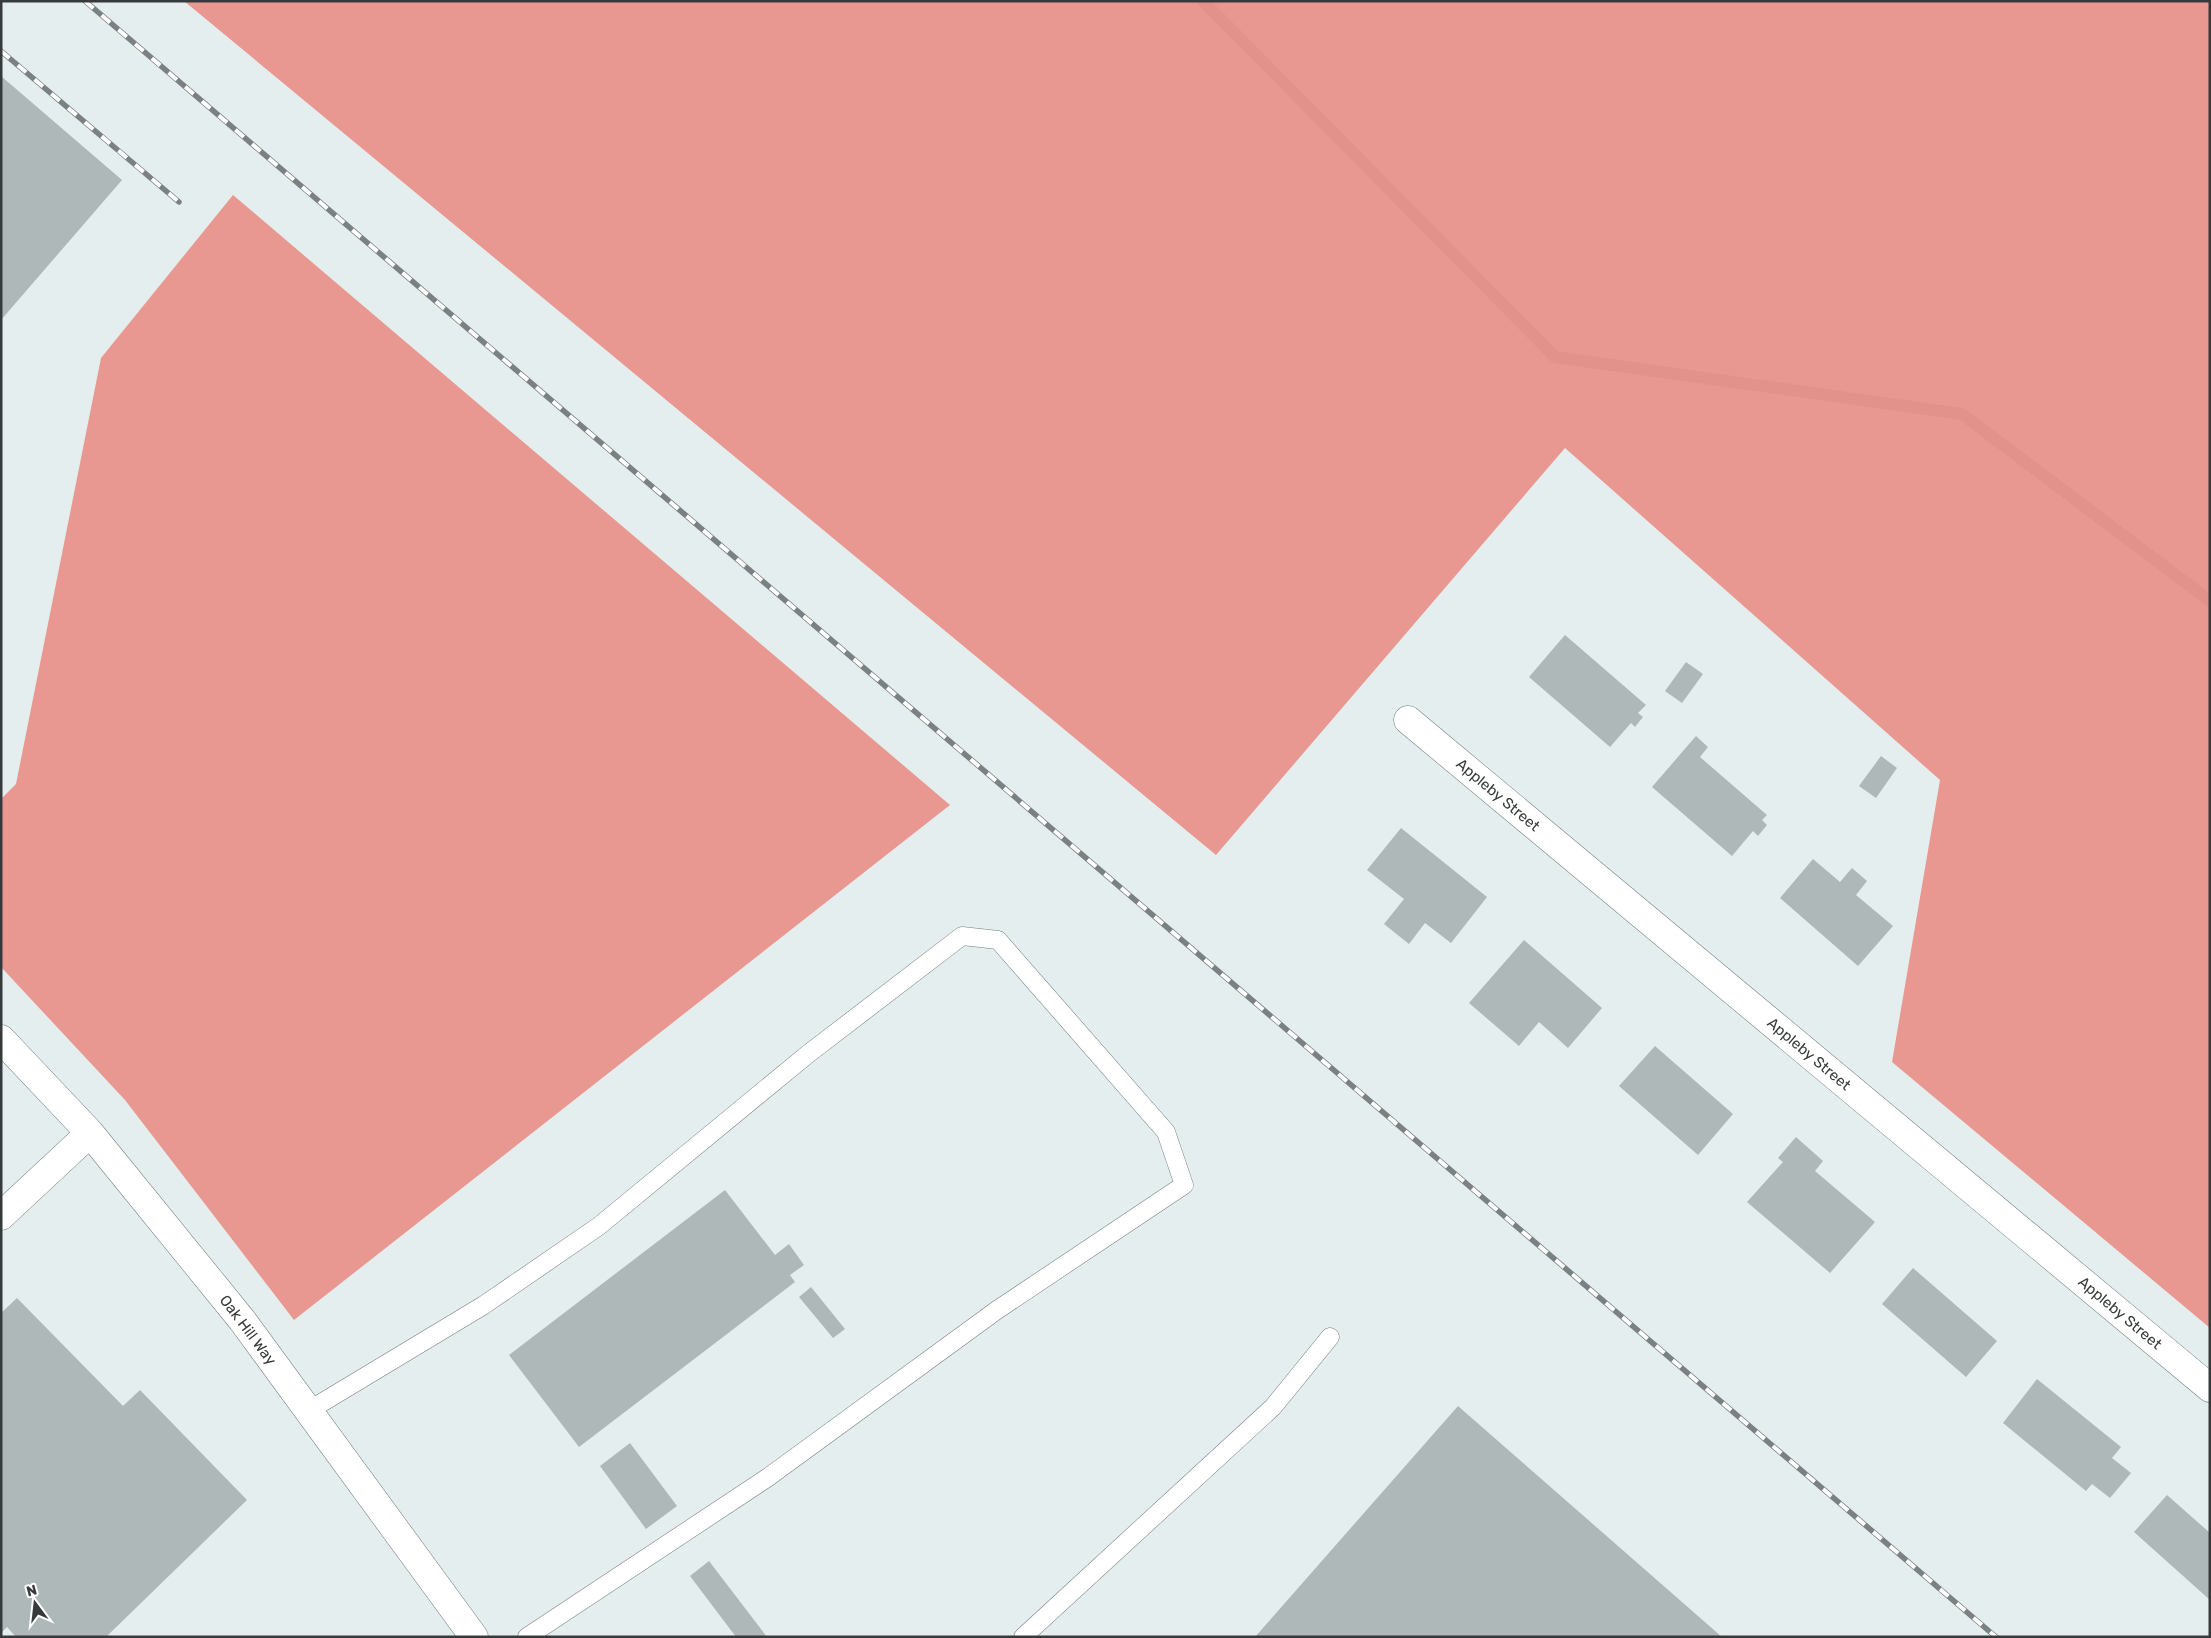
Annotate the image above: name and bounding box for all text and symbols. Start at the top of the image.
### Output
street label: Appleby Street [1453,755,1544,835]
street label: Appleby Street [1764,1014,1855,1094]
street label: Appleby Street [2075,1273,2166,1353]
street label: Oak Hill Way [216,1292,280,1368]
north arrow [10,1578,60,1628]
text: N [25,1581,39,1600]

